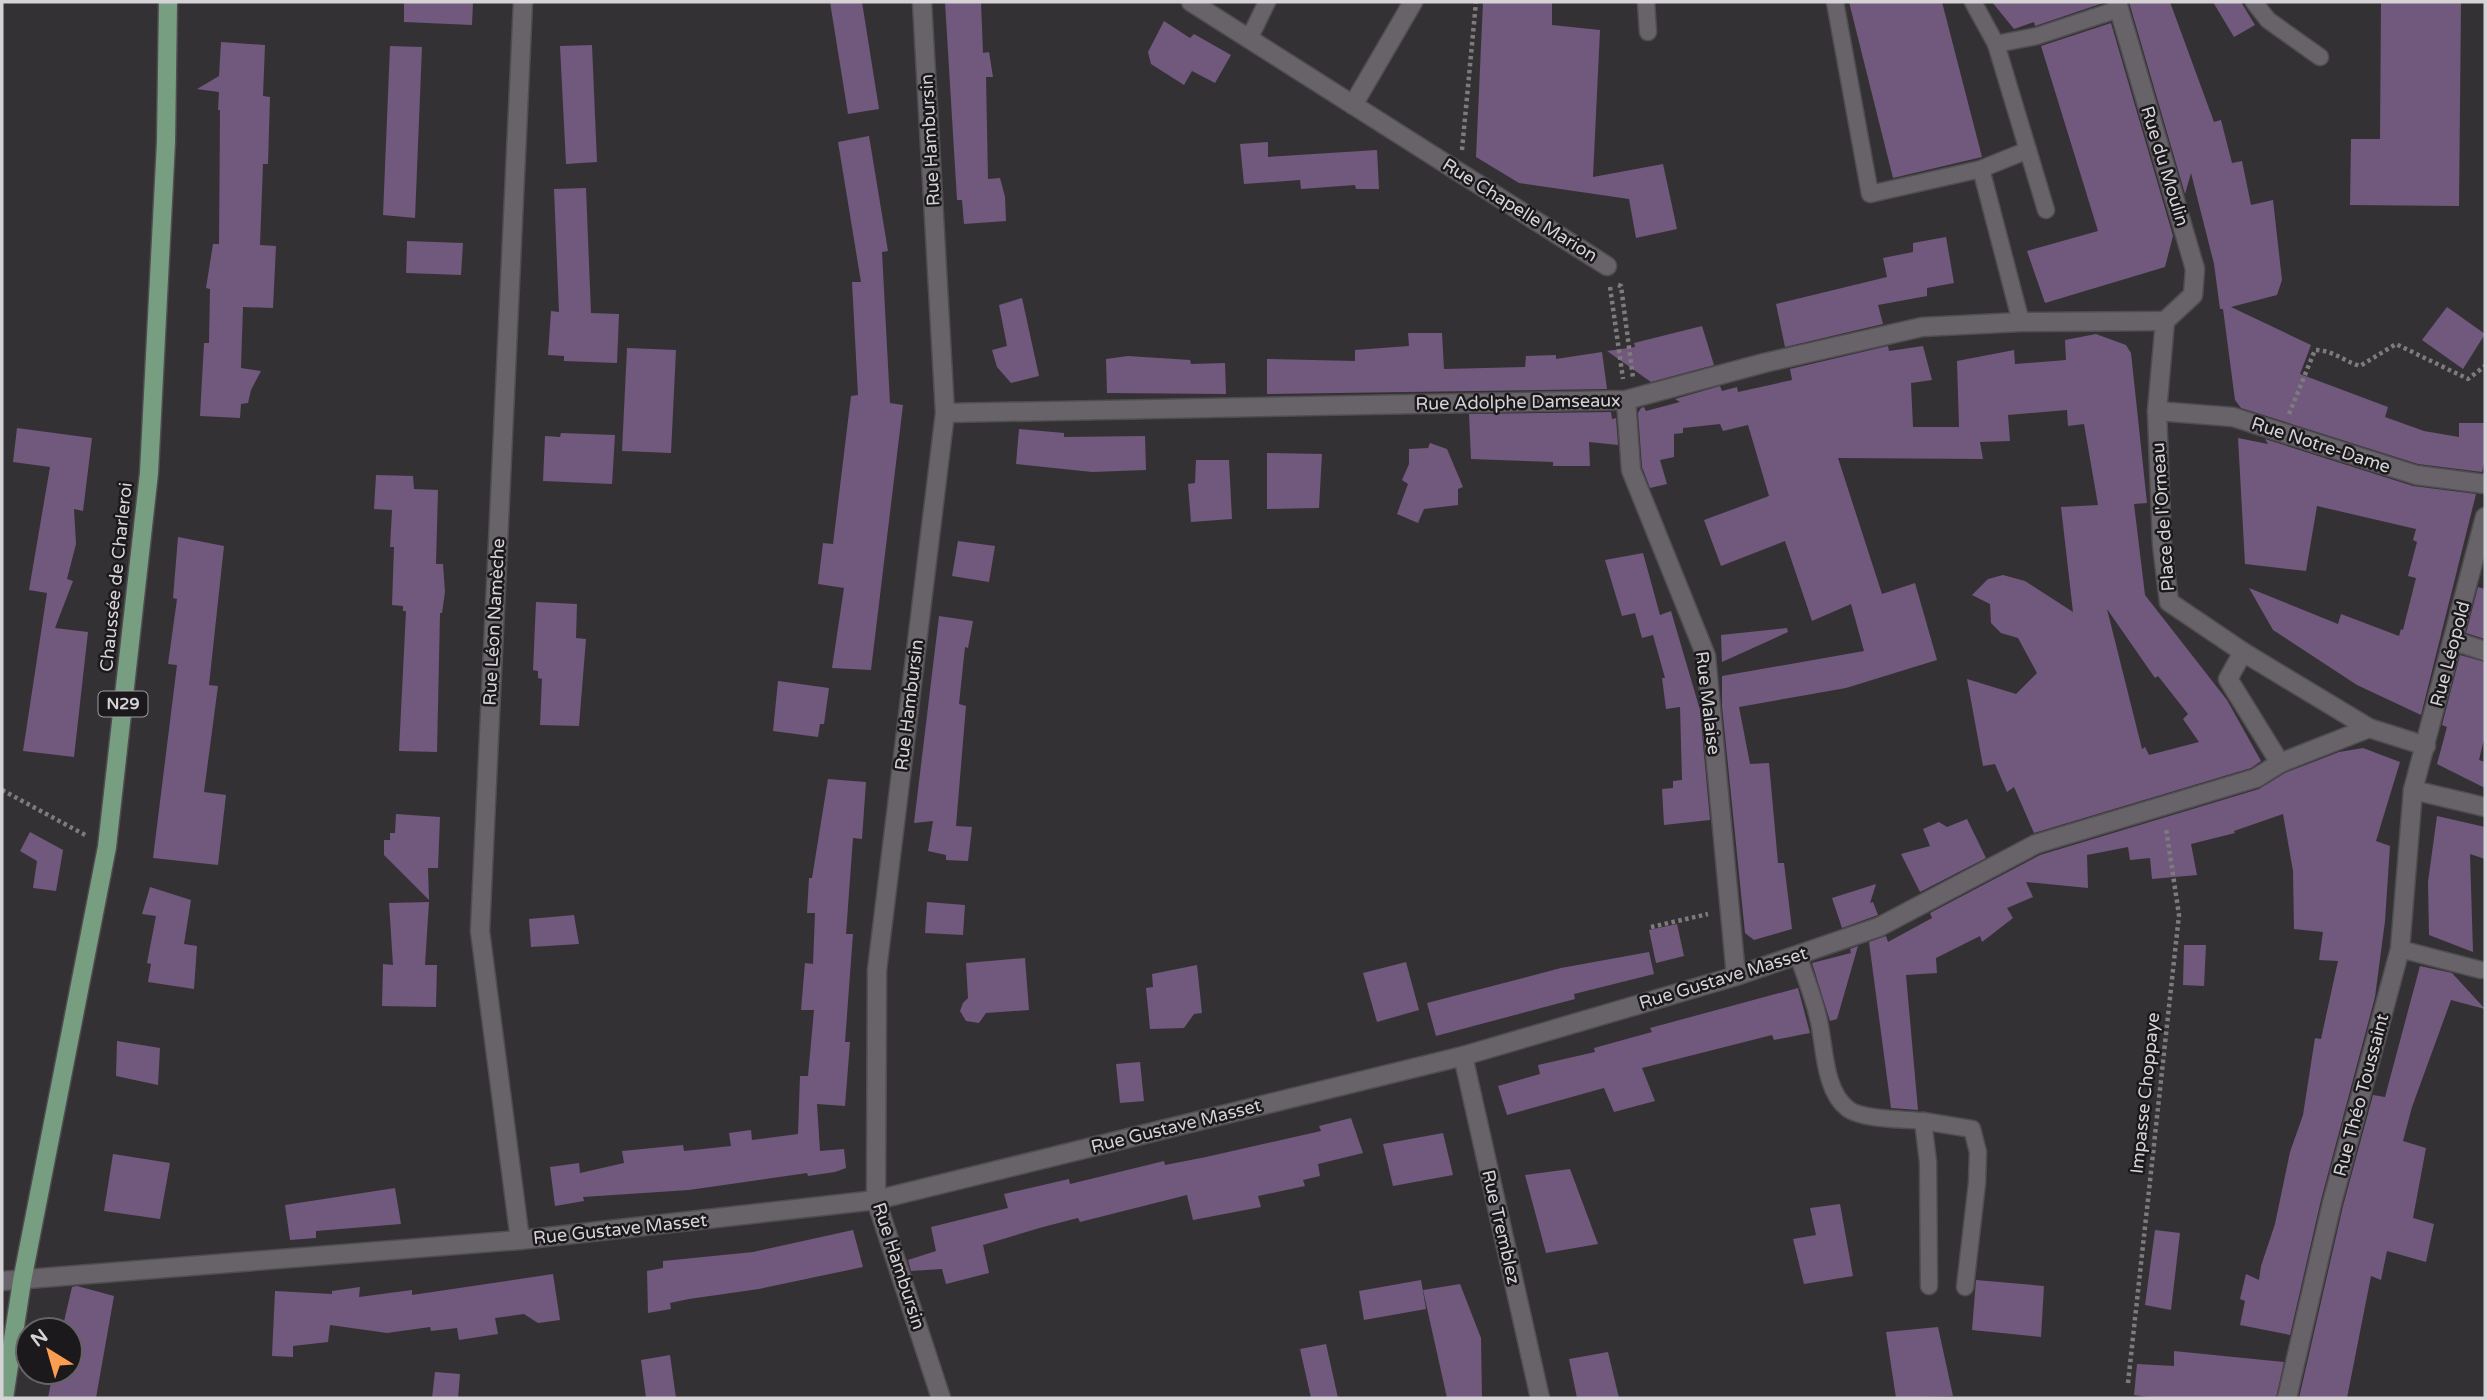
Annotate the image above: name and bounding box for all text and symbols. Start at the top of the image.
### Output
street label: Rue Hambursin [916,73,944,207]
street label: Rue du Moulin [2136,103,2194,229]
street label: Rue Chapelle Marion [1439,153,1601,267]
street label: Rue Adolphe Damseaux [1415,389,1621,415]
street label: Rue Notre-Dame [2249,412,2393,478]
street label: Place de l'Orneau [2147,442,2179,592]
street label: Chaussée de Charleroi [95,481,137,673]
street label: Rue Léon Namèche [479,538,509,706]
street label: Rue Léopold [2425,599,2475,709]
street label: Rue Hambursin [890,638,928,772]
street label: Rue Malaise [1691,650,1725,756]
road number: N29 [99,692,148,716]
street label: Rue Gustave Masset [1636,942,1810,1014]
street label: Impasse Choppaye [2126,1011,2164,1175]
street label: Rue Théo Toussaint [2329,1011,2393,1179]
street label: Rue Gustave Masset [1089,1094,1264,1158]
street label: Rue Tremblez [1477,1168,1525,1286]
street label: Rue Hambursin [868,1200,930,1332]
street label: Rue Gustave Masset [532,1209,708,1249]
north arrow [14,1316,84,1386]
text: N [27,1325,52,1352]

